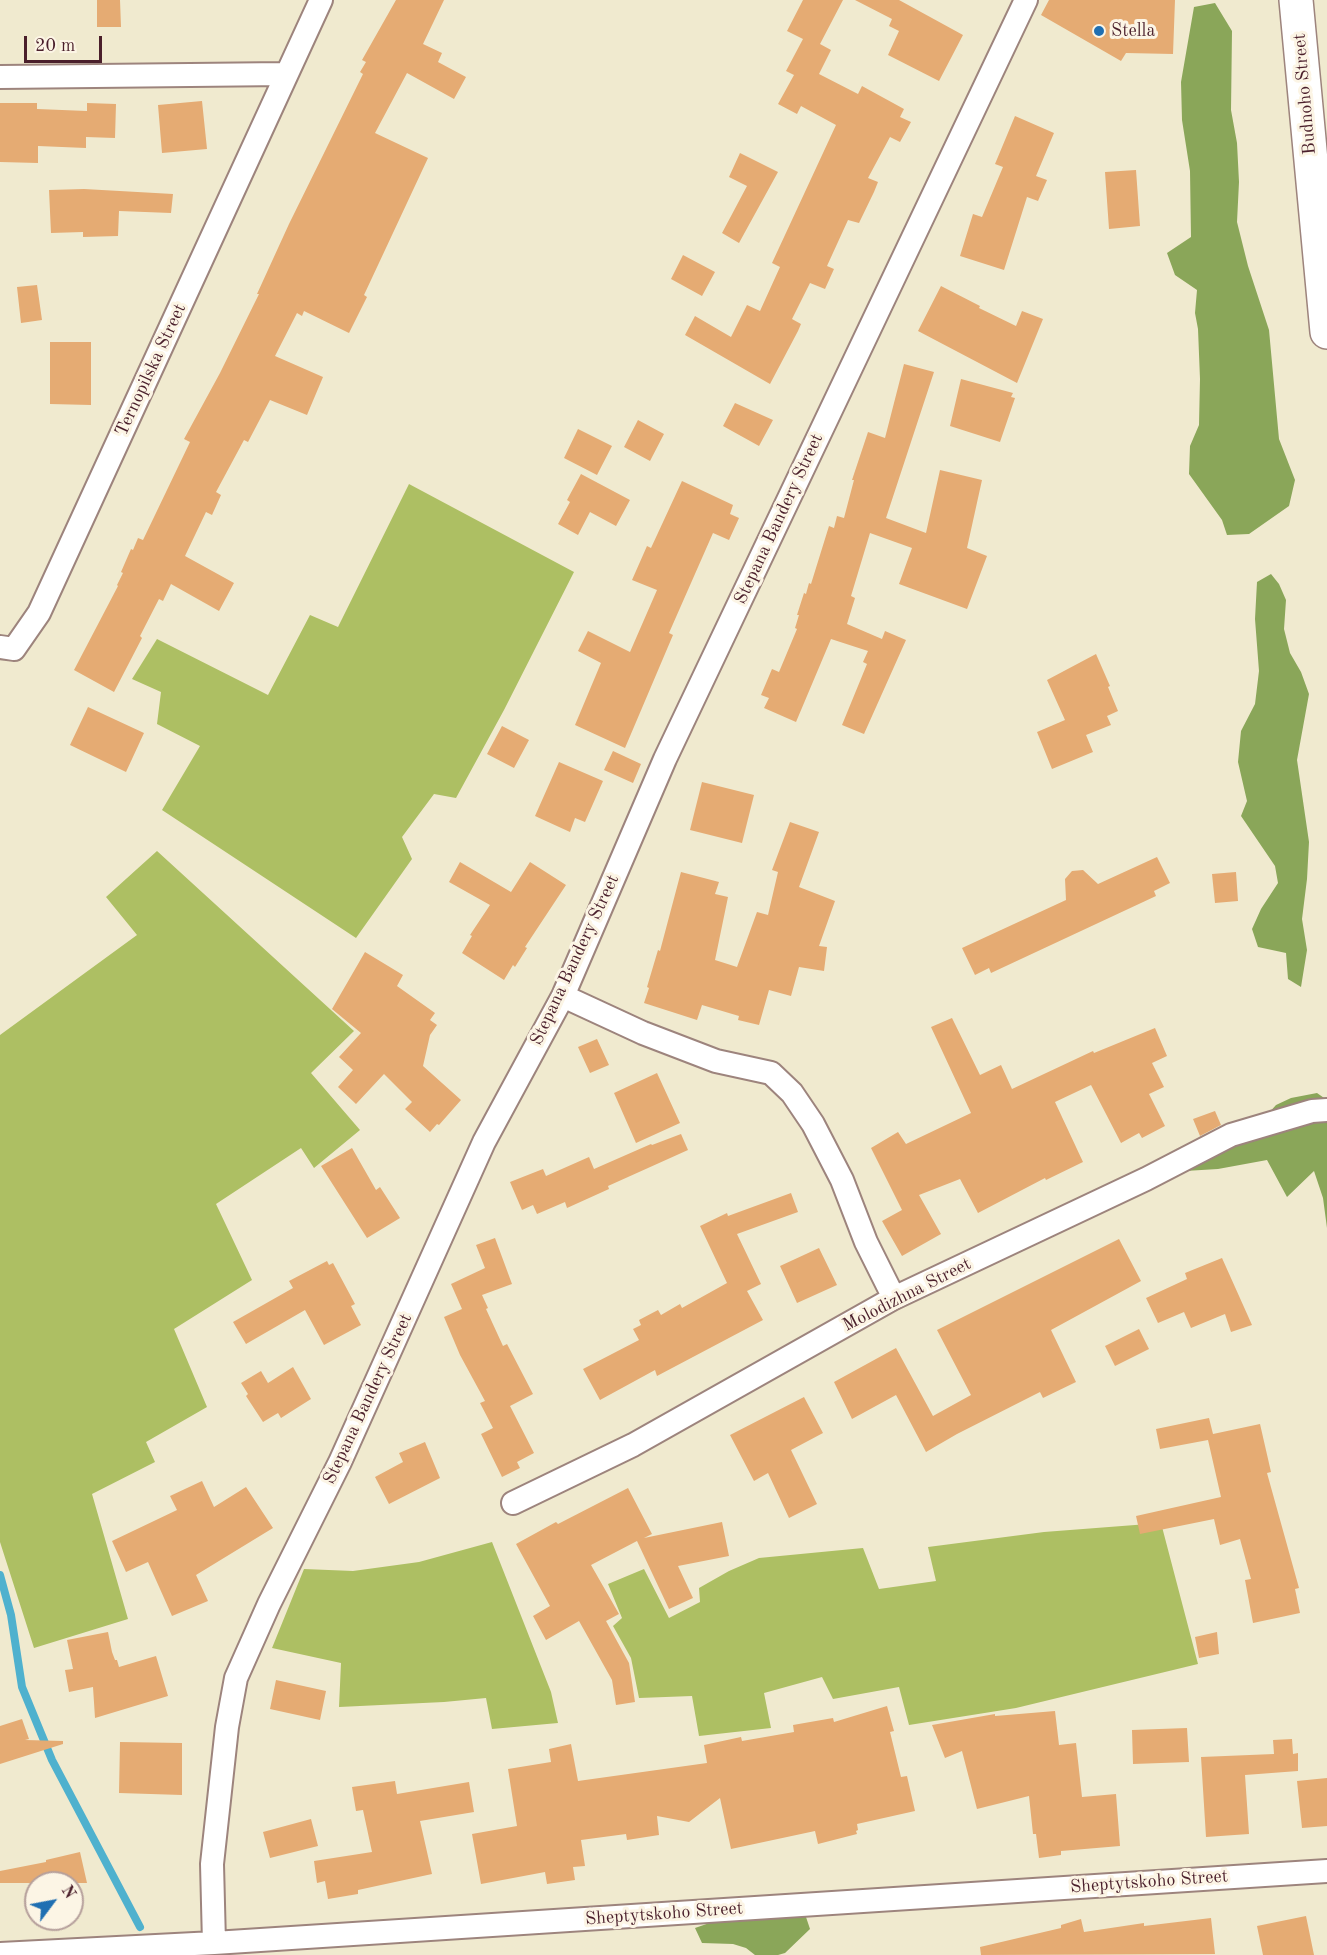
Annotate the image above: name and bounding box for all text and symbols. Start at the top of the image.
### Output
place label: Stella [1111,20,1155,42]
scale bar [27,24,105,62]
marker: Stella [1092,24,1106,38]
street label: Budnoho Street [1289,33,1321,155]
text: 20 m [35,37,75,55]
street label: Ternopilska Street [111,300,191,440]
street label: Stepana Bandery Street [730,430,828,608]
street label: Stepana Bandery Street [526,871,624,1049]
street label: Molodizhna Street [839,1253,975,1337]
street label: Stepana Bandery Street [319,1310,417,1488]
street label: Sheptytskoho Street [1069,1866,1229,1898]
north arrow [24,1871,84,1931]
text: N [58,1883,78,1902]
street label: Sheptytskoho Street [584,1898,744,1930]

